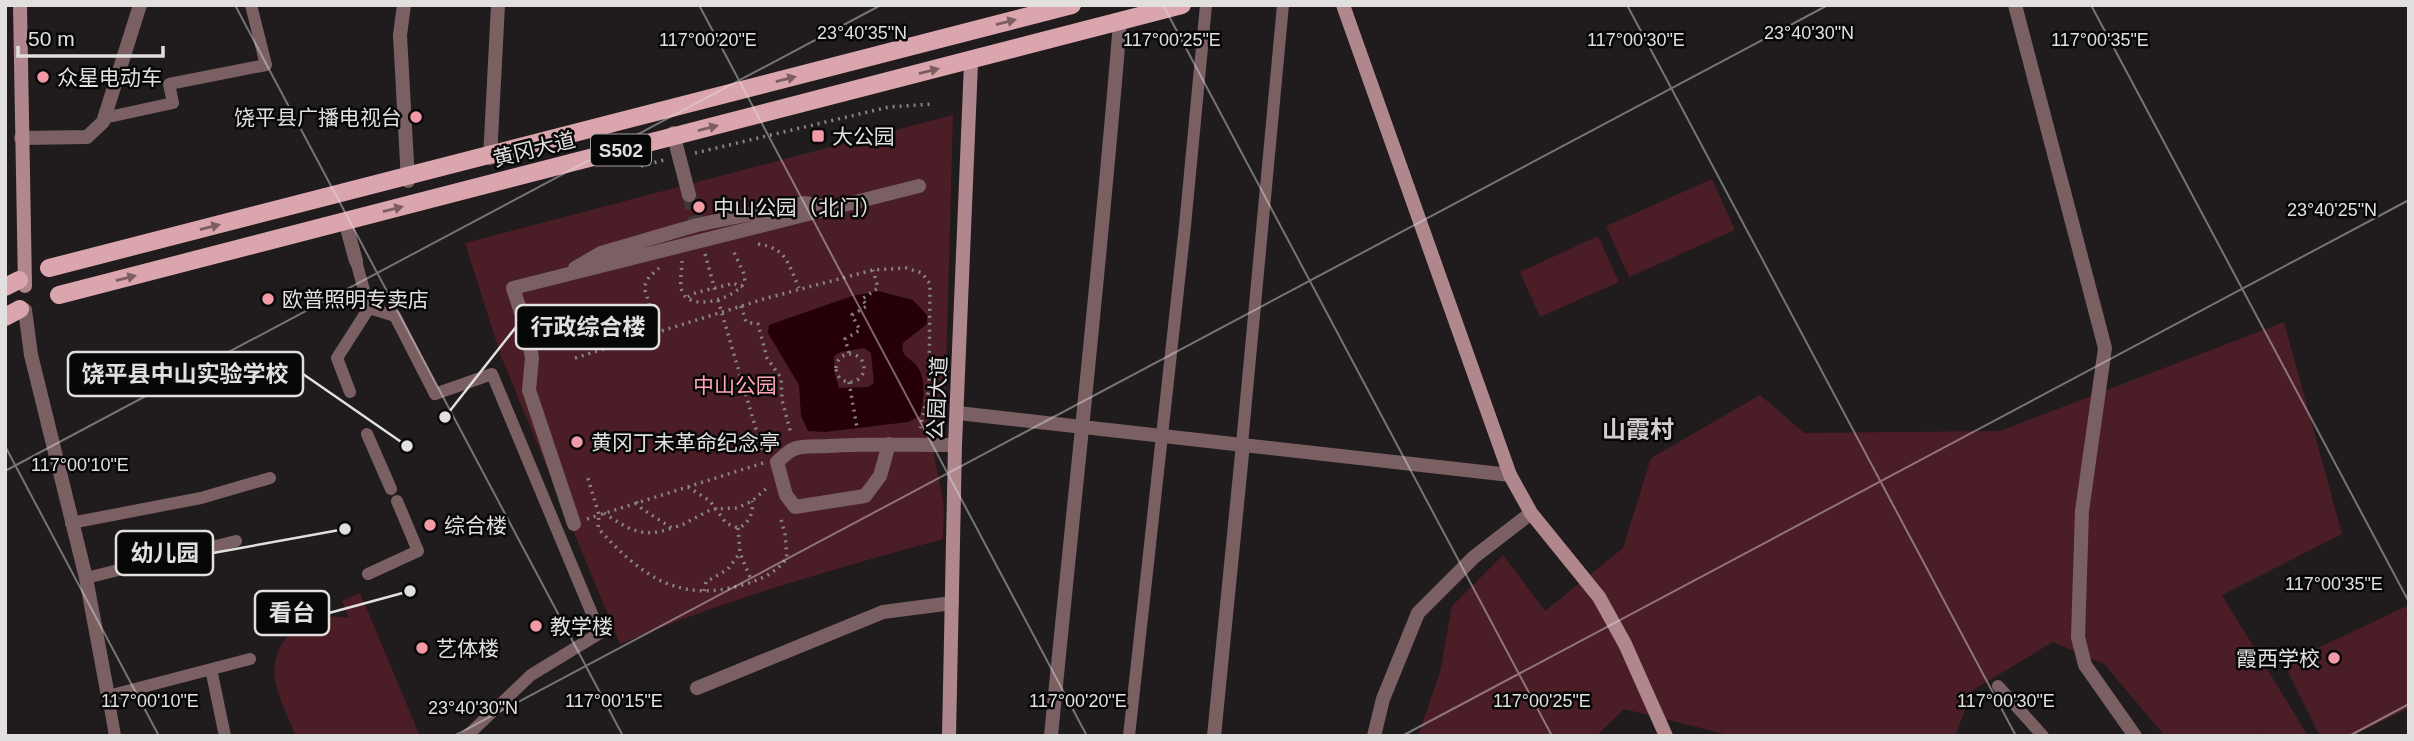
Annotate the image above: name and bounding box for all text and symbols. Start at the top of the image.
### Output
scale bar [18,14,163,58]
one-way arrow [995,16,1017,27]
text: 23°40'35"N [817,23,907,43]
text: 23°40'30"N [1764,23,1854,43]
text: 50 m [28,27,75,50]
text: 117°00'20"E [659,30,757,50]
text: 117°00'25"E [1123,30,1221,50]
text: 117°00'30"E [1587,30,1685,50]
text: 117°00'35"E [2051,30,2149,50]
one-way arrow [918,65,940,76]
place label: 众星电动车 [57,66,162,89]
marker: 众星电动车 [35,69,51,85]
one-way arrow [775,73,797,84]
place label: 饶平县广播电视台 [234,106,402,129]
marker: 饶平县广播电视台 [408,109,424,125]
one-way arrow [698,122,720,133]
place label: 大公园 [832,125,895,148]
street label: 黄冈大道 [490,128,578,170]
marker: 大公园 [810,128,826,144]
road number: S502 [591,134,651,166]
place label: 中山公园（北门） [713,196,881,219]
marker: 中山公园（北门） [691,199,707,215]
text: 23°40'25"N [2287,200,2377,220]
one-way arrow [382,203,404,214]
one-way arrow [199,221,221,232]
one-way arrow [115,272,137,283]
place label: 欧普照明专卖店 [282,288,429,311]
marker: 欧普照明专卖店 [260,291,276,307]
callout: 行政综合楼 [516,305,659,349]
text: 行政综合楼 [531,314,646,340]
callout: 饶平县中山实验学校 [68,352,303,396]
street label: 公园大道 [923,355,951,441]
text: 饶平县中山实验学校 [82,361,289,387]
park label: 中山公园 [693,374,777,397]
district label: 山霞村 [1602,416,1674,443]
place label: 黄冈丁未革命纪念亭 [591,431,780,454]
marker: 黄冈丁未革命纪念亭 [569,434,585,450]
text: 117°00'10"E [31,455,129,475]
place label: 综合楼 [444,514,507,537]
marker: 综合楼 [422,517,438,533]
callout: 幼儿园 [116,531,213,575]
text: 幼儿园 [131,540,200,566]
text: 117°00'35"E [2285,574,2383,594]
callout: 看台 [255,591,329,635]
text: 看台 [269,600,315,626]
place label: 教学楼 [550,615,613,638]
marker: 教学楼 [528,618,544,634]
place label: 艺体楼 [436,637,499,660]
marker: 艺体楼 [414,640,430,656]
place label: 霞西学校 [2236,647,2320,670]
marker: 霞西学校 [2326,650,2342,666]
text: 117°00'10"E [101,691,199,711]
text: 117°00'15"E [565,691,663,711]
text: 117°00'20"E [1029,691,1127,711]
text: 117°00'25"E [1493,691,1591,711]
text: 117°00'30"E [1957,691,2055,711]
text: 23°40'30"N [428,698,518,718]

